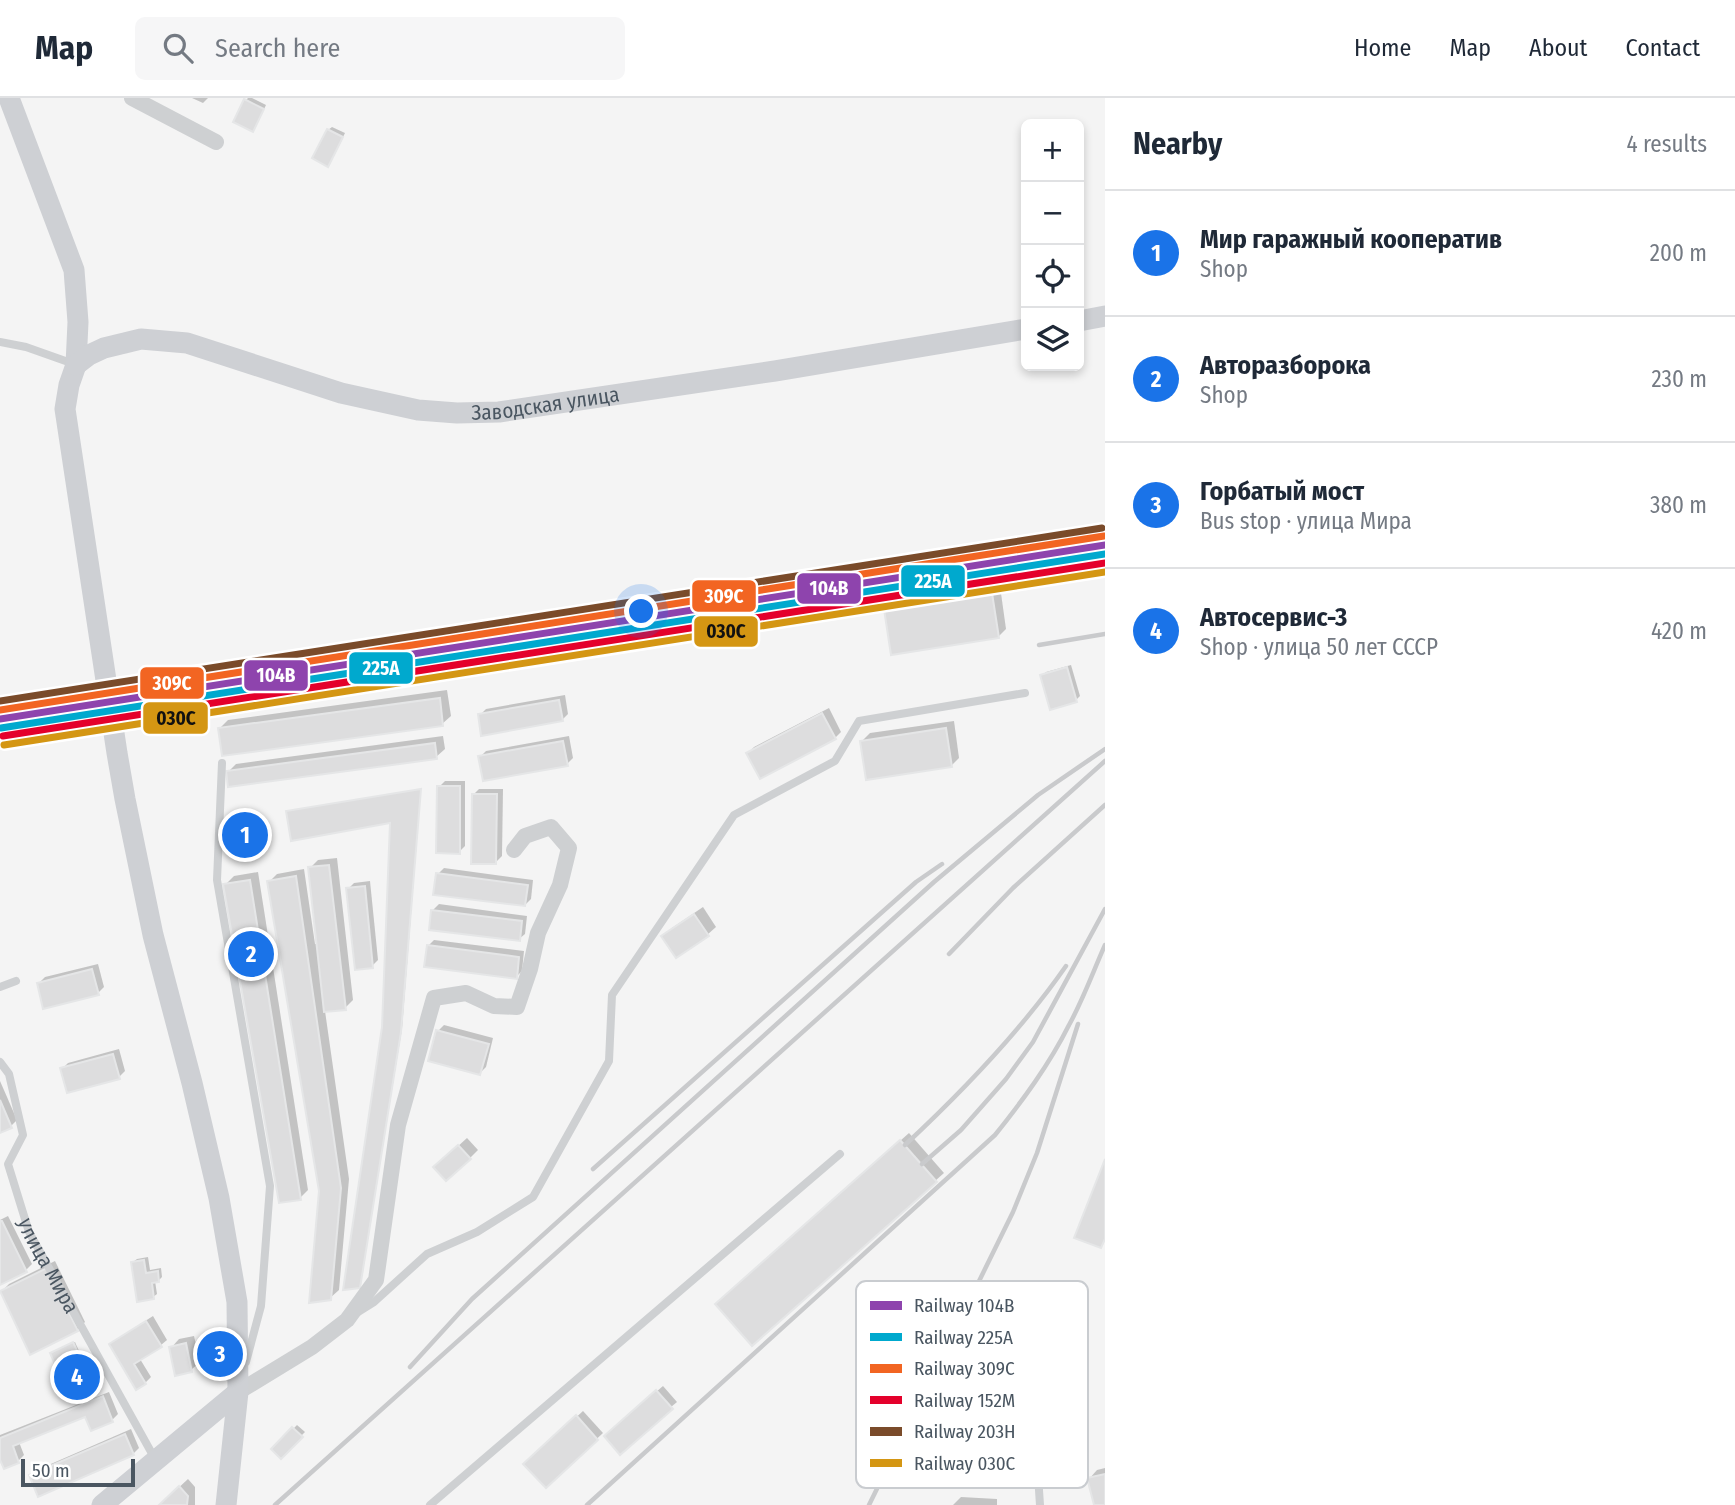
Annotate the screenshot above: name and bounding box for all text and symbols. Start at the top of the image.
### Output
search box [135,17,625,80]
text: Map [35,28,93,68]
icon: search [159,29,197,67]
text: Search here [215,33,340,64]
text: Home [1354,34,1411,62]
text: Map [1449,34,1491,62]
text: About [1529,34,1587,62]
text: Contact [1625,34,1700,62]
map controls [1021,119,1084,371]
button: + [1021,119,1084,182]
text: Nearby [1133,126,1222,162]
text: 4 results [1626,130,1707,158]
button: − [1021,182,1084,245]
text: Мир гаражный кооператив [1200,224,1502,255]
text: 1 [1151,239,1161,267]
text: 200 m [1650,239,1707,267]
button: locate [1021,245,1084,308]
text: Shop [1200,255,1248,283]
button: layers [1021,308,1084,371]
text: Авторазборока [1200,350,1371,381]
text: 2 [1151,365,1161,393]
text: 230 m [1651,365,1707,393]
street label: Заводская улица [471,381,621,426]
text: Shop [1200,381,1248,409]
text: Горбатый мост [1200,476,1364,507]
text: 3 [1151,491,1161,519]
text: 380 m [1650,491,1707,519]
text: Bus stop · улица Мира [1200,507,1412,535]
line badge: 225А [900,564,966,598]
text: 225А [913,570,952,593]
line badge: 104В [796,572,862,605]
text: 104В [810,577,849,600]
line badge: 309С [691,579,757,613]
text: 309С [704,585,744,608]
your location [624,594,658,628]
text: Автосервис-3 [1200,602,1347,633]
line badge: 030C [693,615,759,648]
text: 4 [1150,617,1162,645]
text: 420 m [1651,617,1707,645]
text: 030C [706,620,746,643]
text: Shop · улица 50 лет СССР [1200,633,1438,661]
line badge: 225А [348,651,414,685]
text: 225А [361,657,400,680]
line badge: 104В [243,659,309,692]
text: 104В [257,664,296,687]
line badge: 309С [139,666,205,700]
text: 309С [152,672,192,695]
line badge: 030C [142,701,209,735]
text: 030C [156,707,196,730]
pin: 1 [222,809,268,861]
pin: 2 [228,928,274,980]
street label: улица Мира [12,1215,85,1318]
legend [856,1281,1088,1488]
text: Railway 104В [914,1294,1014,1317]
text: Railway 225А [914,1326,1013,1349]
pin: 3 [197,1328,243,1380]
pin: 4 [54,1351,100,1403]
text: Railway 309С [914,1357,1015,1380]
text: Railway 152М [914,1389,1015,1412]
text: Railway 203Н [914,1420,1016,1443]
text: Railway 030C [914,1452,1016,1475]
scale bar [21,1456,135,1488]
text: 50 m [32,1459,70,1482]

